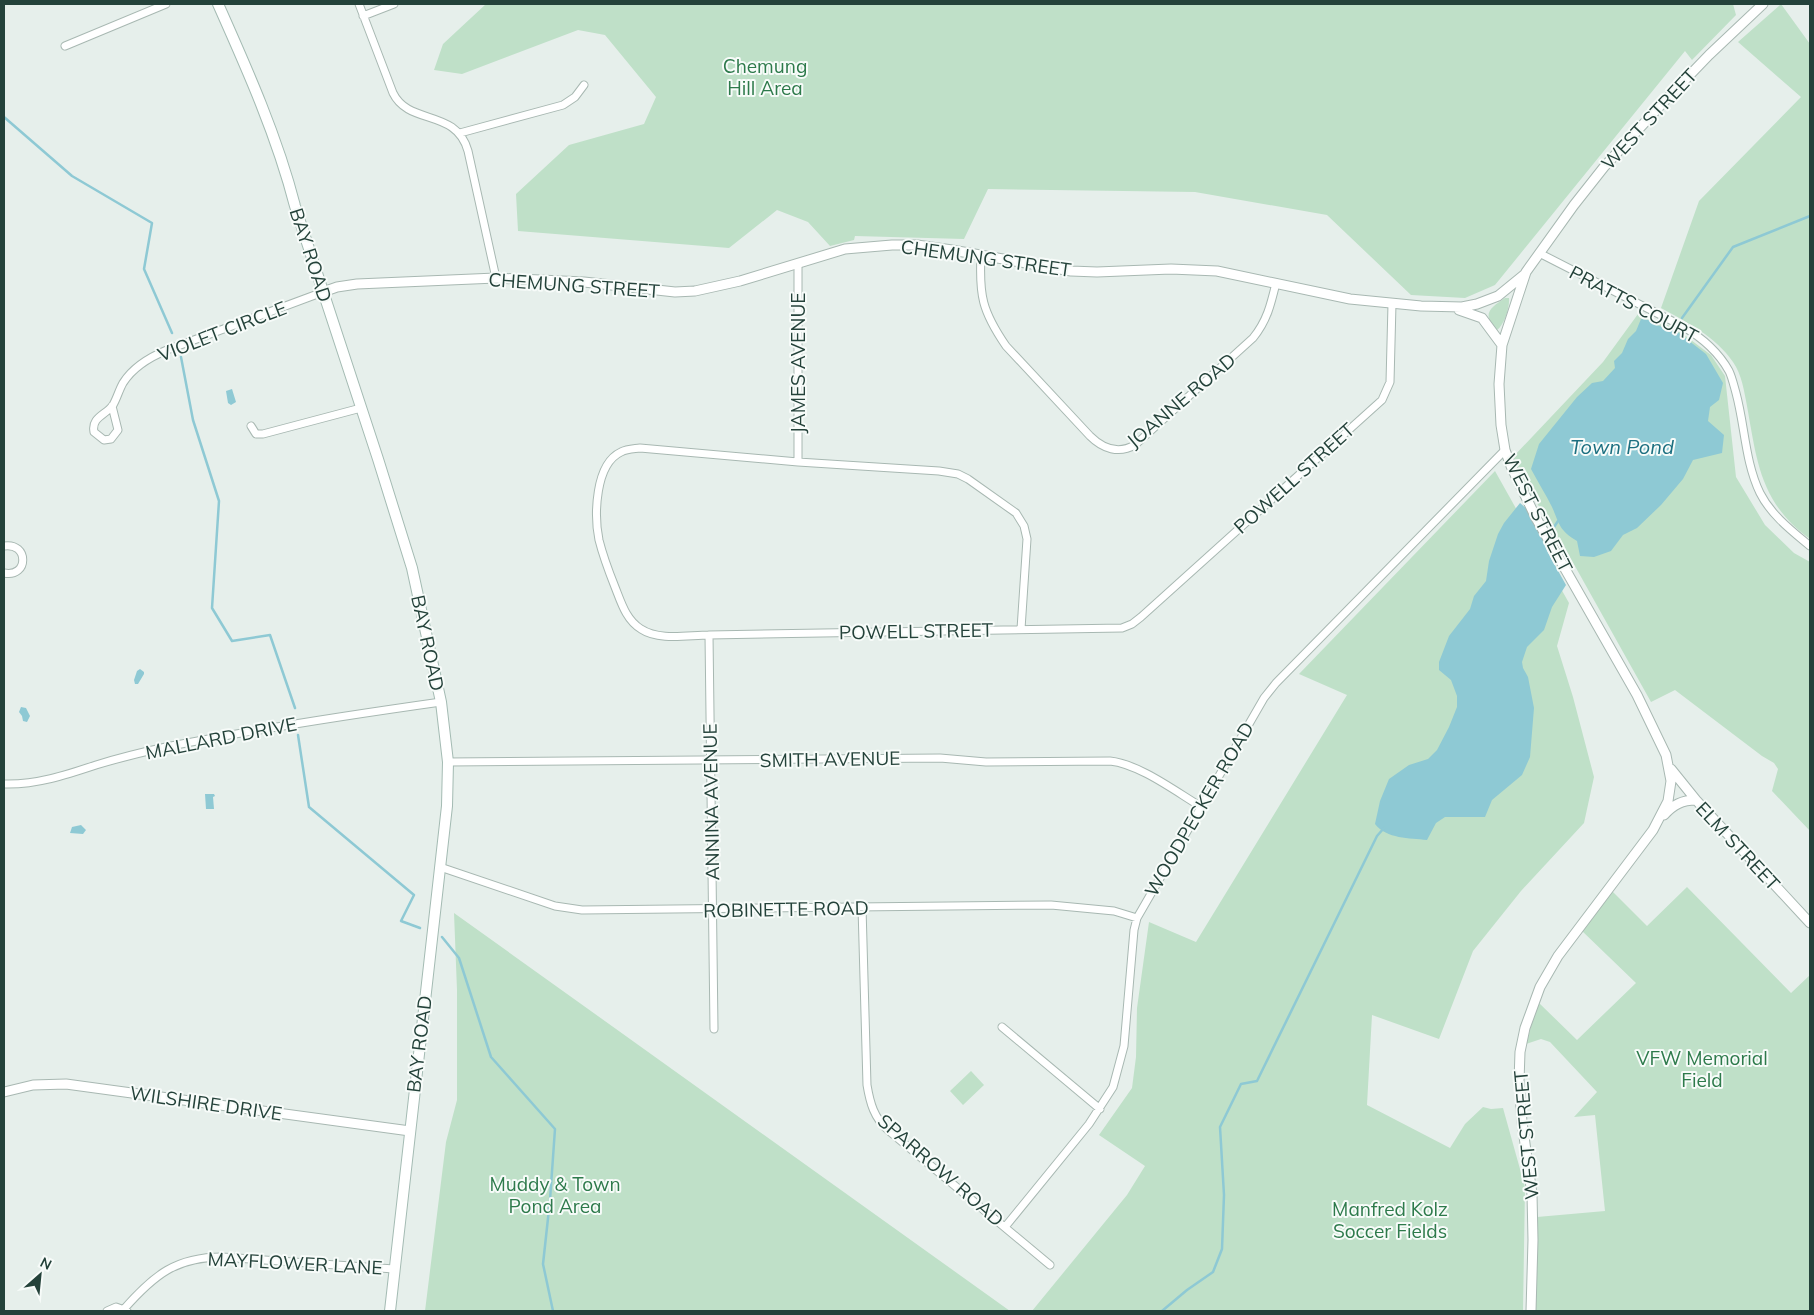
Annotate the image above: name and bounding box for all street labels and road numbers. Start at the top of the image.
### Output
street label: WEST STREET [1596,63,1702,175]
street label: BAY ROAD [284,205,338,305]
street label: CHEMUNG STREET [899,234,1073,282]
street label: PRATTS COURT [1565,260,1703,348]
street label: CHEMUNG STREET [488,267,661,303]
street label: JAMES AVENUE [786,293,810,433]
street label: VIOLET CIRCLE [154,295,290,367]
street label: JOANNE ROAD [1122,347,1240,453]
street label: POWELL STREET [1229,417,1360,539]
street label: WEST STREET [1498,450,1578,577]
street label: BAY ROAD [406,593,450,693]
street label: POWELL STREET [839,618,994,644]
street label: MALLARD DRIVE [143,712,299,764]
street label: WOODPECKER ROAD [1139,717,1259,901]
street label: ANNINA AVENUE [698,723,724,881]
street label: SMITH AVENUE [759,746,901,772]
street label: ELM STREET [1691,797,1786,896]
street label: ROBINETTE ROAD [703,896,869,922]
street label: BAY ROAD [401,994,437,1094]
street label: WEST STREET [1508,1069,1544,1201]
street label: WILSHIRE DRIVE [128,1080,284,1126]
street label: SPARROW ROAD [873,1109,1009,1231]
street label: MAYFLOWER LANE [207,1246,383,1280]

